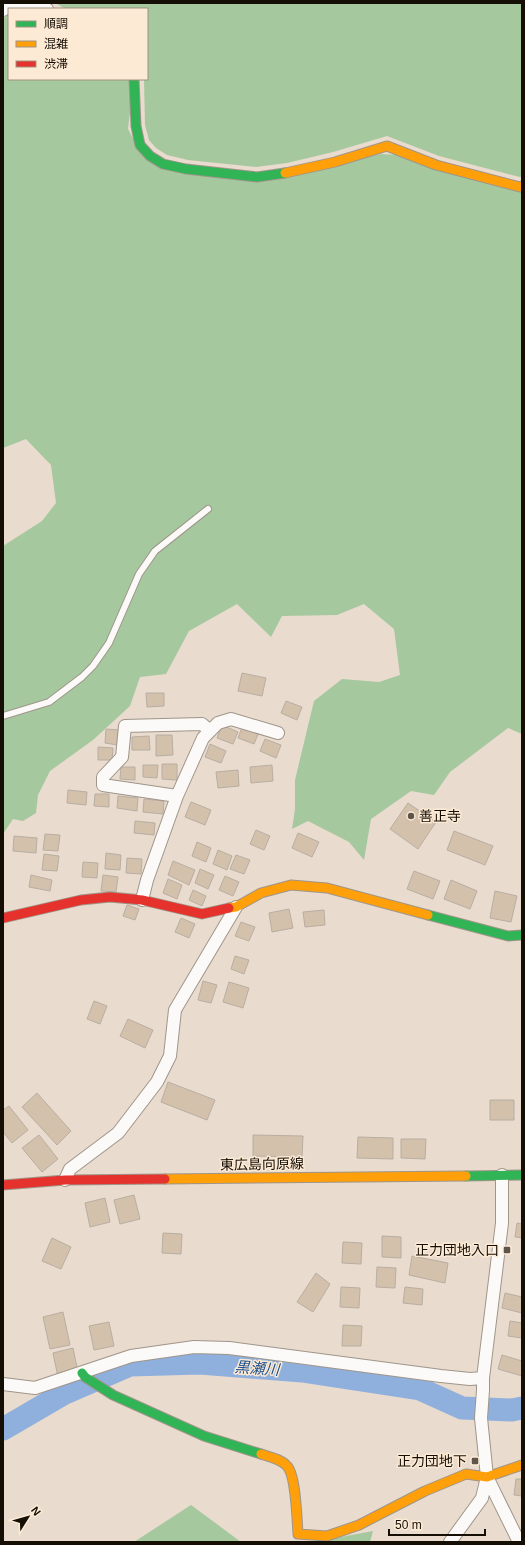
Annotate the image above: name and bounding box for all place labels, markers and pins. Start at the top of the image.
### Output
place label: 善正寺 [419,808,461,824]
marker: 善正寺 [406,811,416,821]
place label: 正力団地入口 [415,1242,499,1258]
marker: 正力団地入口 [502,1245,512,1255]
place label: 正力団地下 [397,1453,467,1469]
marker: 正力団地下 [470,1456,480,1466]

